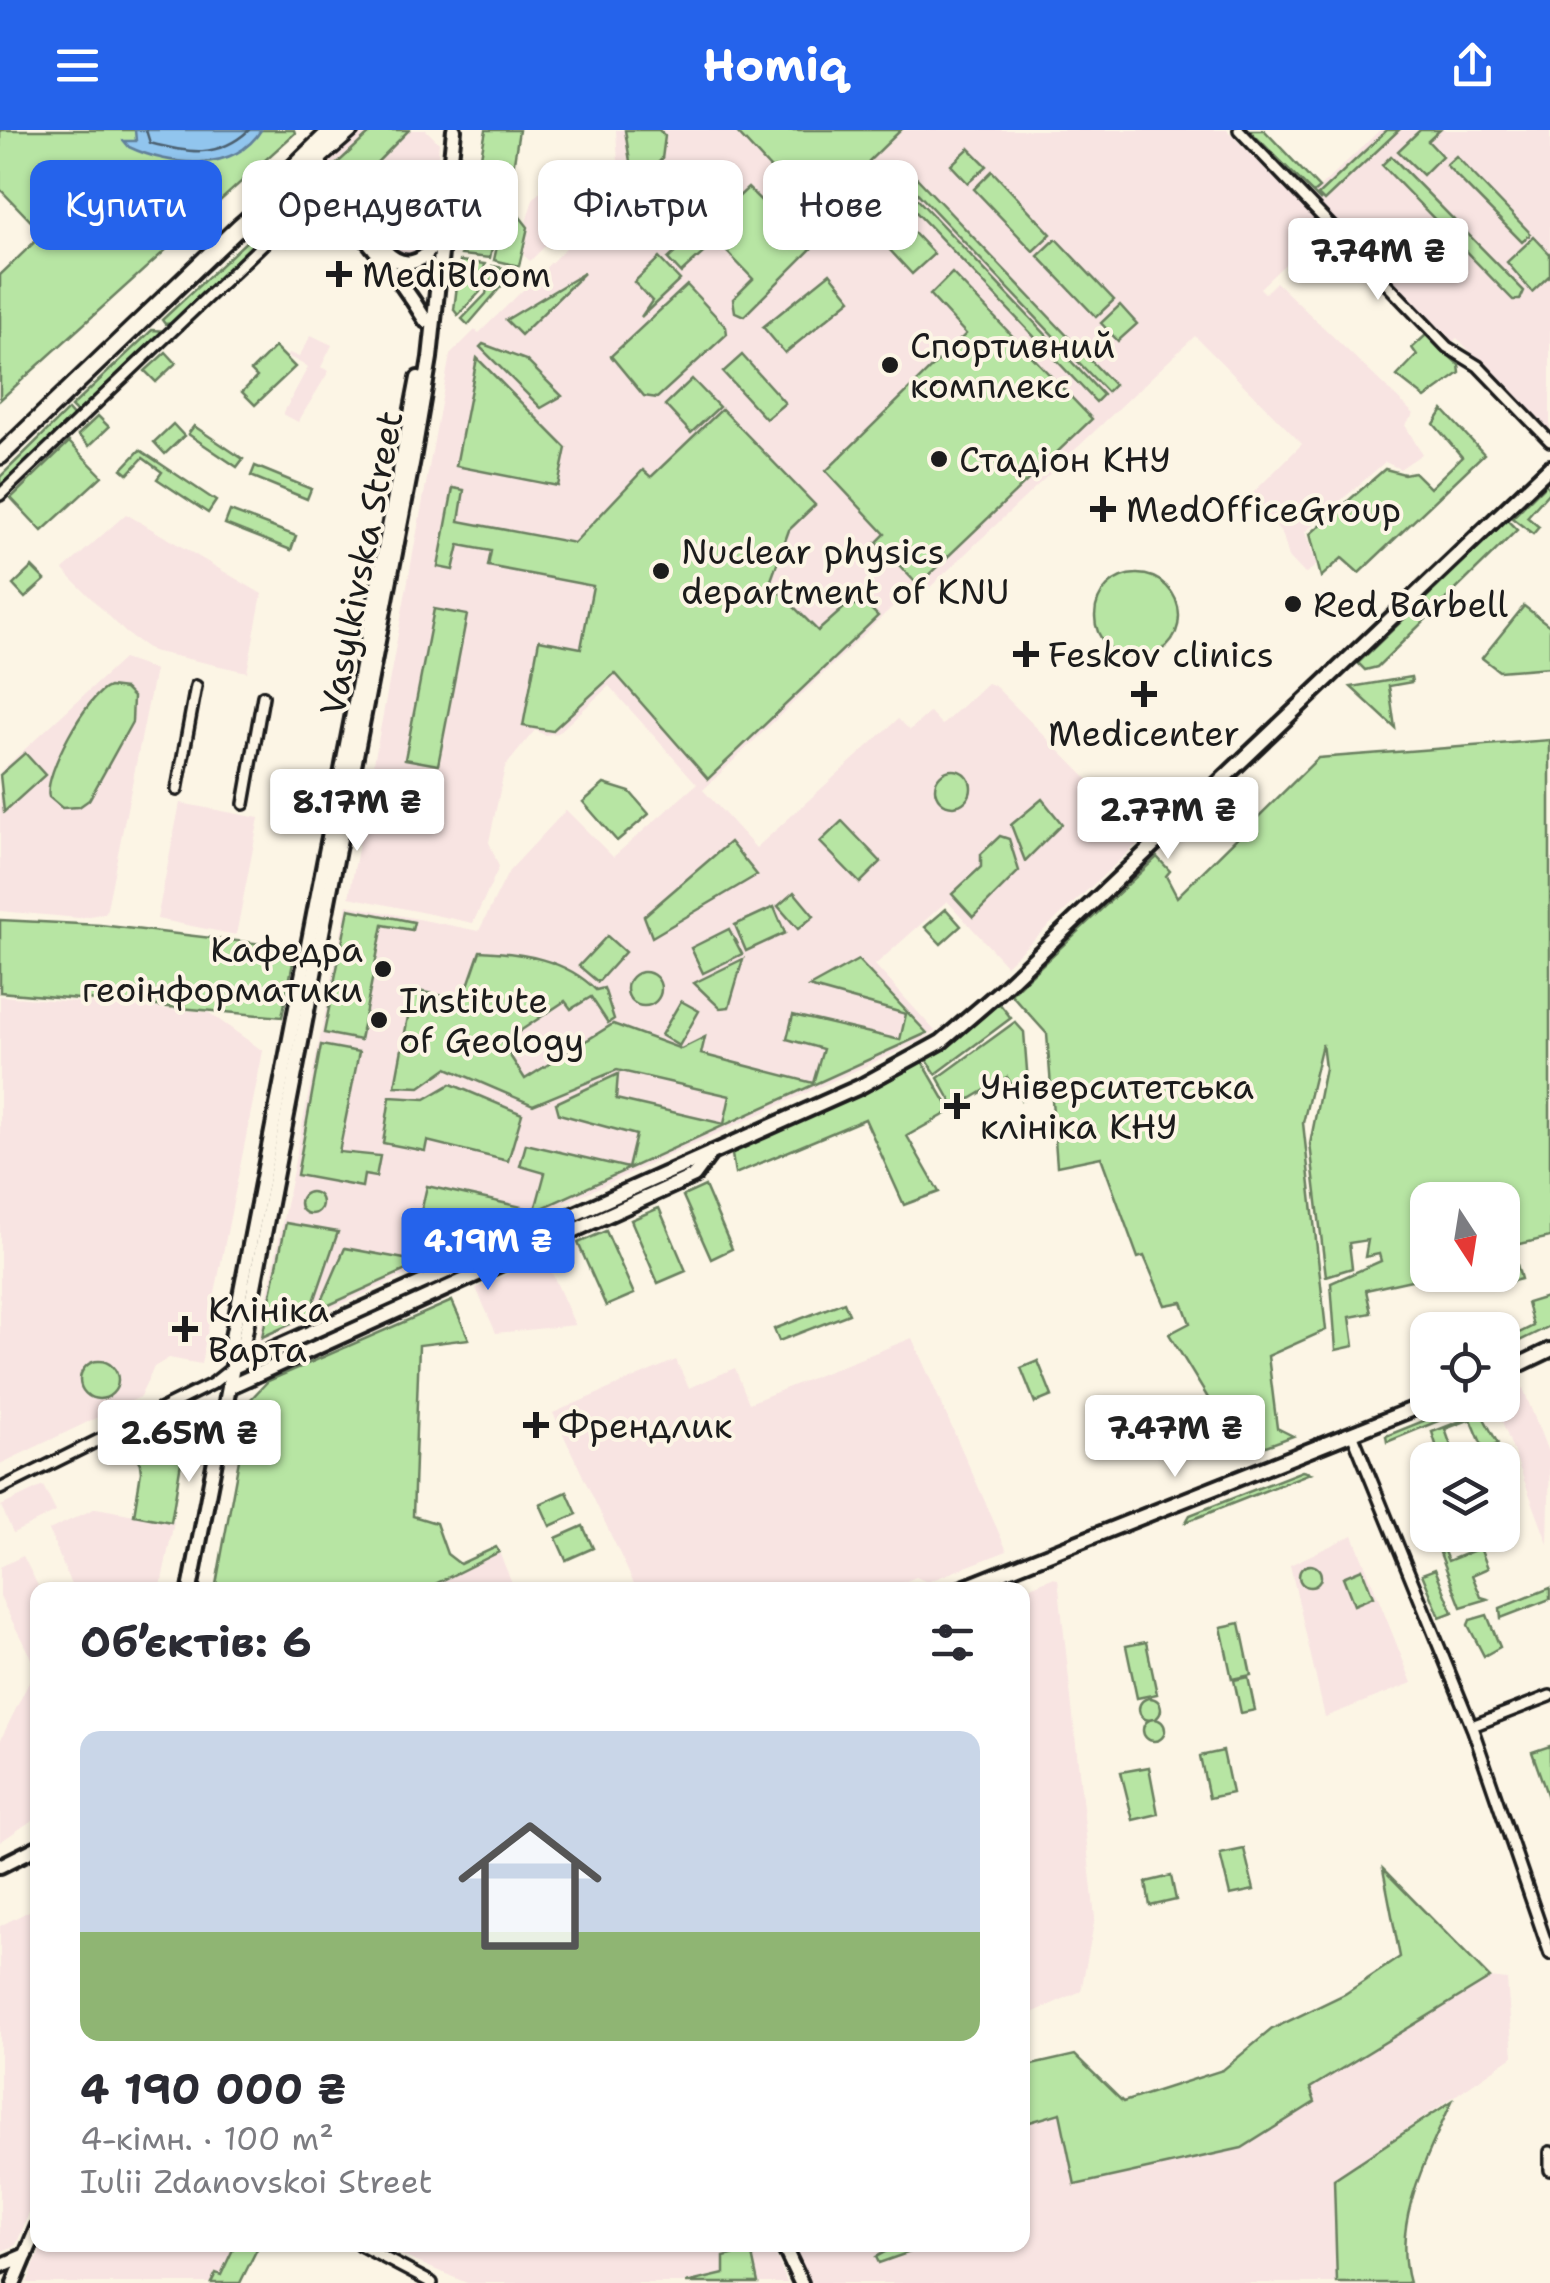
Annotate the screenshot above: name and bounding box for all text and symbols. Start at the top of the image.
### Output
text: Homiq [703,35,847,95]
icon: menu [50,38,105,93]
icon: share [1445,38,1500,93]
chip: Купити [30,160,222,250]
chip: Орендувати [242,160,518,250]
chip: Фільтри [538,160,743,250]
chip: Нове [763,160,918,250]
pin: 7.74M ₴ [1286,218,1470,303]
text: 7.74M ₴ [1310,229,1446,272]
place label: MediBloom [362,251,551,298]
marker: MediBloom [326,261,352,287]
place label: Спортивний комплекс [910,322,1115,409]
marker: Спортивний комплекс [879,354,901,376]
street label: Vasylkivska Street [308,407,414,719]
place label: Стадіон КНУ [959,436,1171,483]
marker: Стадіон КНУ [928,448,950,470]
place label: MedOfficeGroup [1126,486,1401,533]
marker: MedOfficeGroup [1090,496,1116,522]
place label: Nuclear physics department of KNU [681,528,1009,615]
marker: Nuclear physics department of KNU [650,560,672,582]
place label: Red Barbell [1313,581,1508,628]
marker: Red Barbell [1282,593,1304,615]
place label: Feskov clinics [1048,631,1274,678]
marker: Feskov clinics [1013,641,1039,667]
marker: Medicenter [1131,681,1157,707]
place label: Medicenter [1048,710,1240,757]
pin: 8.17M ₴ [265,769,449,854]
pin: 2.77M ₴ [1076,777,1260,862]
text: 8.17M ₴ [292,780,422,823]
text: 2.77M ₴ [1099,788,1237,831]
place label: Кафедра геоінформатики [82,926,363,1013]
marker: Кафедра геоінформатики [372,958,394,980]
place label: Institute of Geology [399,977,584,1064]
marker: Institute of Geology [368,1009,390,1031]
place label: Університетська клініка КНУ [980,1063,1254,1150]
marker: Університетська клініка КНУ [944,1093,970,1119]
north arrow [1410,1182,1520,1292]
map controls [1410,1182,1520,1552]
pin: 4.19M ₴ [396,1208,580,1293]
text: 4.19M ₴ [423,1219,553,1262]
place label: Клініка Варта [208,1286,329,1373]
button: locate [1410,1312,1520,1422]
marker: Клініка Варта [172,1316,198,1342]
pin: 7.47M ₴ [1083,1395,1267,1480]
pin: 2.65M ₴ [97,1400,281,1485]
place label: Френдлик [558,1402,732,1449]
text: 7.47M ₴ [1107,1406,1243,1449]
text: 2.65M ₴ [120,1411,258,1454]
marker: Френдлик [523,1412,549,1438]
button: layers [1410,1442,1520,1552]
text: Об’єктів: 6 [80,1614,312,1670]
icon: filters [925,1615,980,1670]
icon: home [440,1796,620,1976]
text: 4 190 000 ₴ [80,2061,346,2117]
text: 4-кімн. · 100 m² [80,2117,334,2160]
text: Iulii Zdanovskoi Street [80,2160,432,2203]

